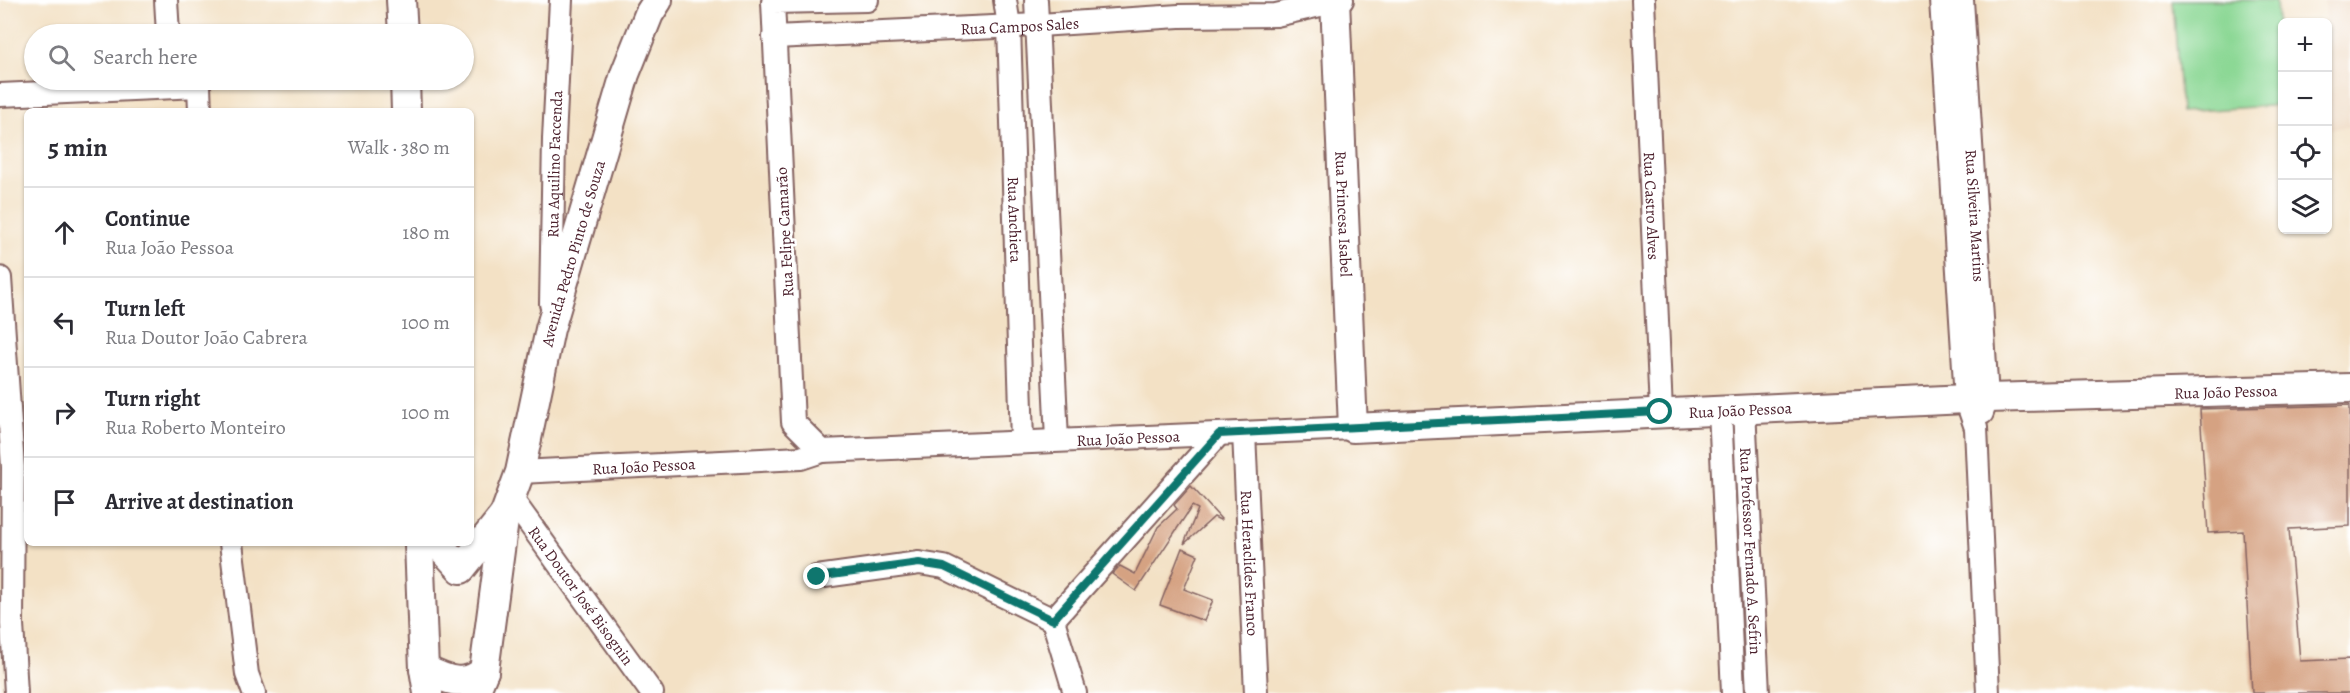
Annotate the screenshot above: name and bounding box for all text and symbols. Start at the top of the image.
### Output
street label: Rua Campos Sales [960,12,1080,41]
map controls [2278,18,2332,234]
button: + [2278,18,2332,72]
search box [24,24,474,90]
icon: search [45,41,78,74]
text: Search here [93,42,198,72]
button: − [2278,72,2332,126]
street label: Rua Aquilino Faccenda [542,89,568,238]
button: locate [2278,126,2332,180]
text: 5 min [48,130,108,165]
text: Walk · 380 m [348,134,450,161]
street label: Rua Silveira Martins [1959,149,1990,282]
street label: Rua Princesa Isabel [1329,150,1357,277]
street label: Rua Castro Alves [1638,151,1664,260]
street label: Avenida Pedro Pinto de Souza [536,157,611,350]
street label: Rua Felipe Camarão [771,166,799,297]
street label: Rua Anchieta [1002,176,1026,264]
button: layers [2278,180,2332,234]
text: Continue [105,204,190,234]
icon: ahead [48,216,81,249]
text: 180 m [402,219,450,246]
text: Rua João Pessoa [105,234,234,261]
text: Turn left [105,294,185,324]
icon: left [48,306,81,339]
text: 100 m [401,309,450,336]
text: Rua Doutor João Cabrera [105,324,308,351]
street label: Rua João Pessoa [2174,380,2278,405]
text: Turn right [105,384,201,414]
icon: right [48,396,81,429]
street label: Rua João Pessoa [1688,397,1793,424]
route start [1646,398,1672,424]
text: 100 m [401,399,450,426]
text: Rua Roberto Monteiro [105,414,286,441]
street label: Rua João Pessoa [1076,425,1181,452]
street label: Rua Professor Fernado A. Sefrin [1734,447,1766,655]
street label: Rua João Pessoa [592,453,697,480]
icon: arrive [48,486,81,519]
text: Arrive at destination [105,487,294,517]
street label: Rua Heraclides Franco [1235,489,1263,636]
street label: Rua Doutor José Bisognin [523,522,638,670]
route end [803,563,829,589]

